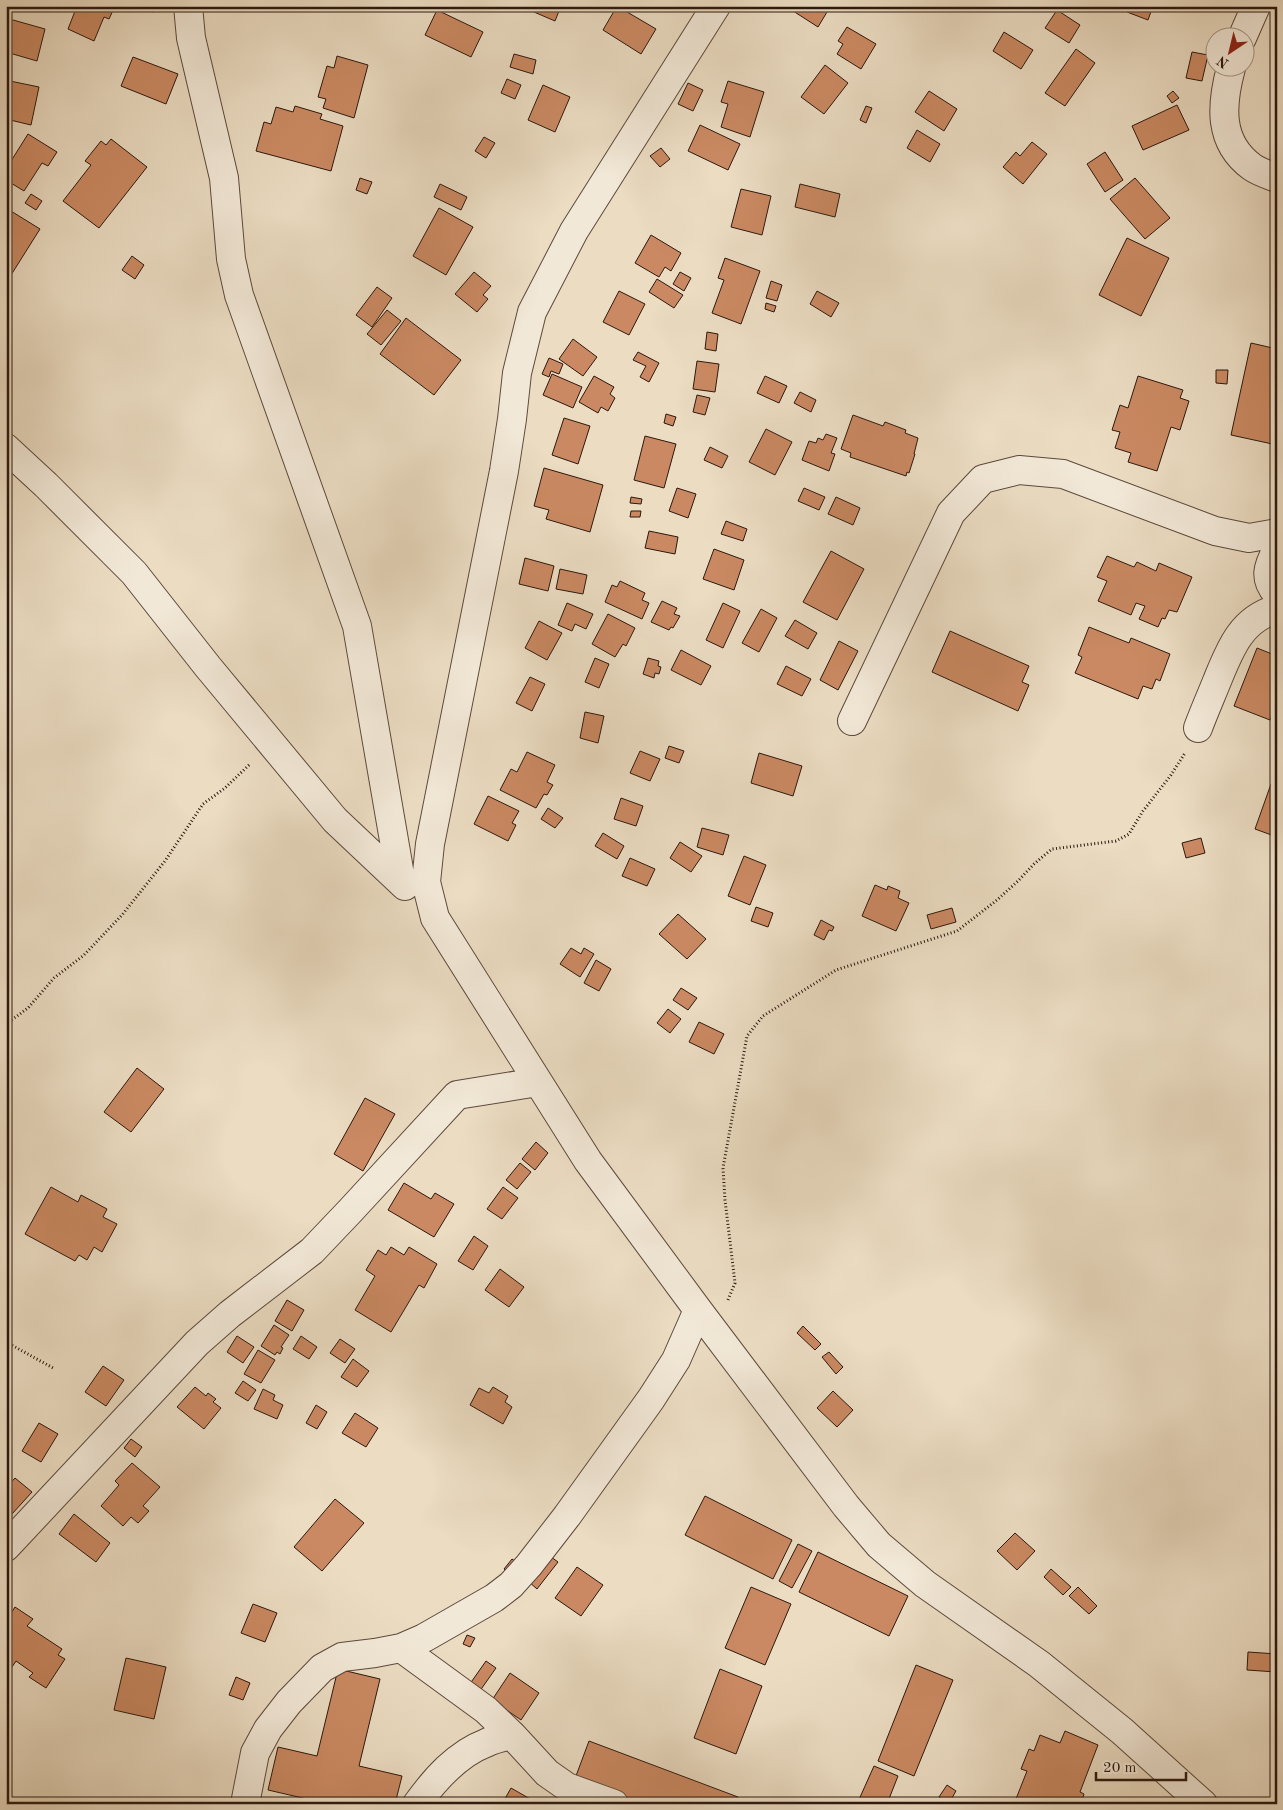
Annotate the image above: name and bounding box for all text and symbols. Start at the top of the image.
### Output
north arrow [1206,28,1256,78]
text: N [1214,53,1232,71]
scale bar [1096,1750,1186,1782]
text: 20 m [1103,1761,1137,1776]

